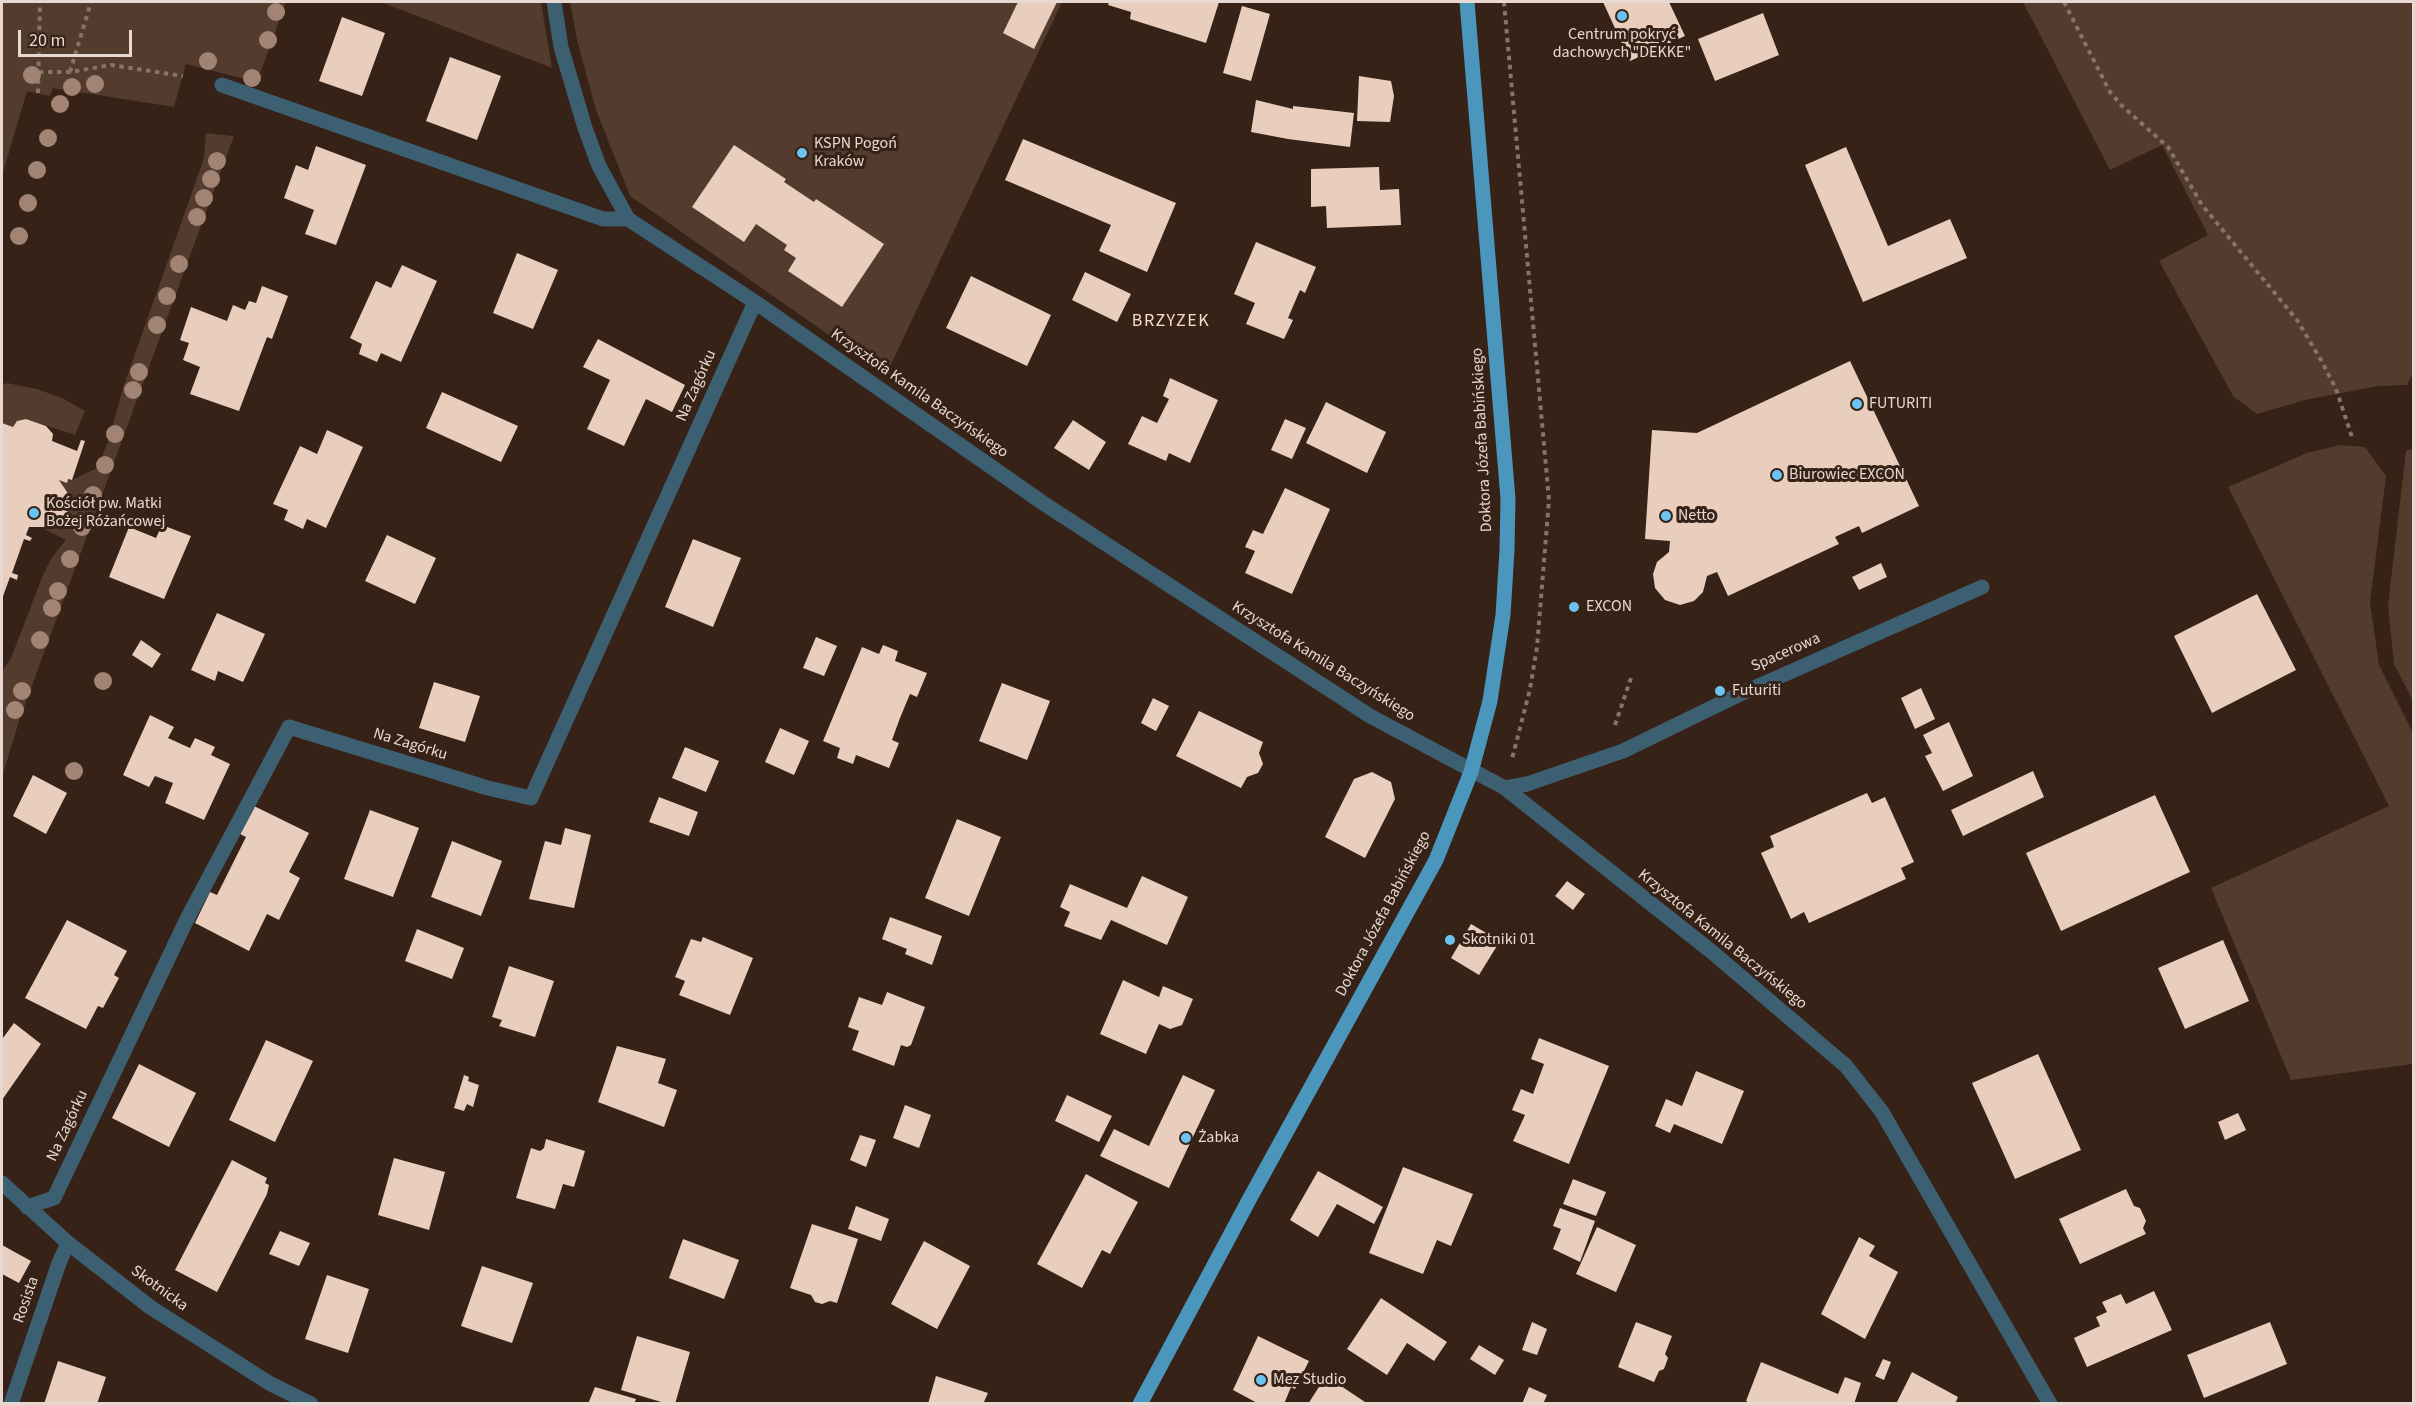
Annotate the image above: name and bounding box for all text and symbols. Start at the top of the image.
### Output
marker: Centrum pokryć dachowych "DEKKE" [1615,9,1629,23]
scale bar [21,18,135,56]
place label: Centrum pokryć dachowych "DEKKE" [1553,25,1691,63]
text: 20 m [29,28,65,53]
place label: KSPN Pogoń Kraków [814,134,897,172]
marker: KSPN Pogoń Kraków [795,146,809,160]
district label: BRZYZEK [1132,311,1210,333]
street label: Krzysztofa Kamila Baczyńskiego [827,325,1011,463]
street label: Na Zagórku [673,347,721,425]
street label: Doktora Józefa Babińskiego [1469,347,1497,533]
place label: FUTURITI [1869,394,1932,414]
marker: FUTURITI [1850,397,1864,411]
place label: Biurowiec EXCON [1789,465,1905,485]
marker: Biurowiec EXCON [1770,468,1784,482]
place label: Kościół pw. Matki Bożej Różańcowej [46,494,165,532]
marker: Kościół pw. Matki Bożej Różańcowej [27,506,41,520]
place label: Netto [1678,506,1715,526]
marker: Netto [1659,509,1673,523]
place label: EXCON [1586,597,1632,617]
street label: Krzysztofa Kamila Baczyńskiego [1228,598,1418,726]
marker: EXCON [1567,600,1581,614]
street label: Spacerowa [1748,629,1824,677]
place label: Futuriti [1732,681,1781,701]
marker: Futuriti [1713,684,1727,698]
street label: Na Zagórku [371,725,449,765]
street label: Doktora Józefa Babińskiego [1332,828,1436,1000]
street label: Krzysztofa Kamila Baczyńskiego [1633,866,1811,1014]
place label: Skotniki 01 [1462,930,1536,950]
marker: Skotniki 01 [1443,933,1457,947]
street label: Na Zagórku [43,1087,93,1165]
place label: Żabka [1198,1128,1239,1148]
marker: Żabka [1179,1131,1193,1145]
street label: Skotnicka [127,1262,191,1316]
street label: Rosista [10,1274,44,1326]
place label: Mez Studio [1273,1370,1346,1390]
marker: Mez Studio [1254,1373,1268,1387]

